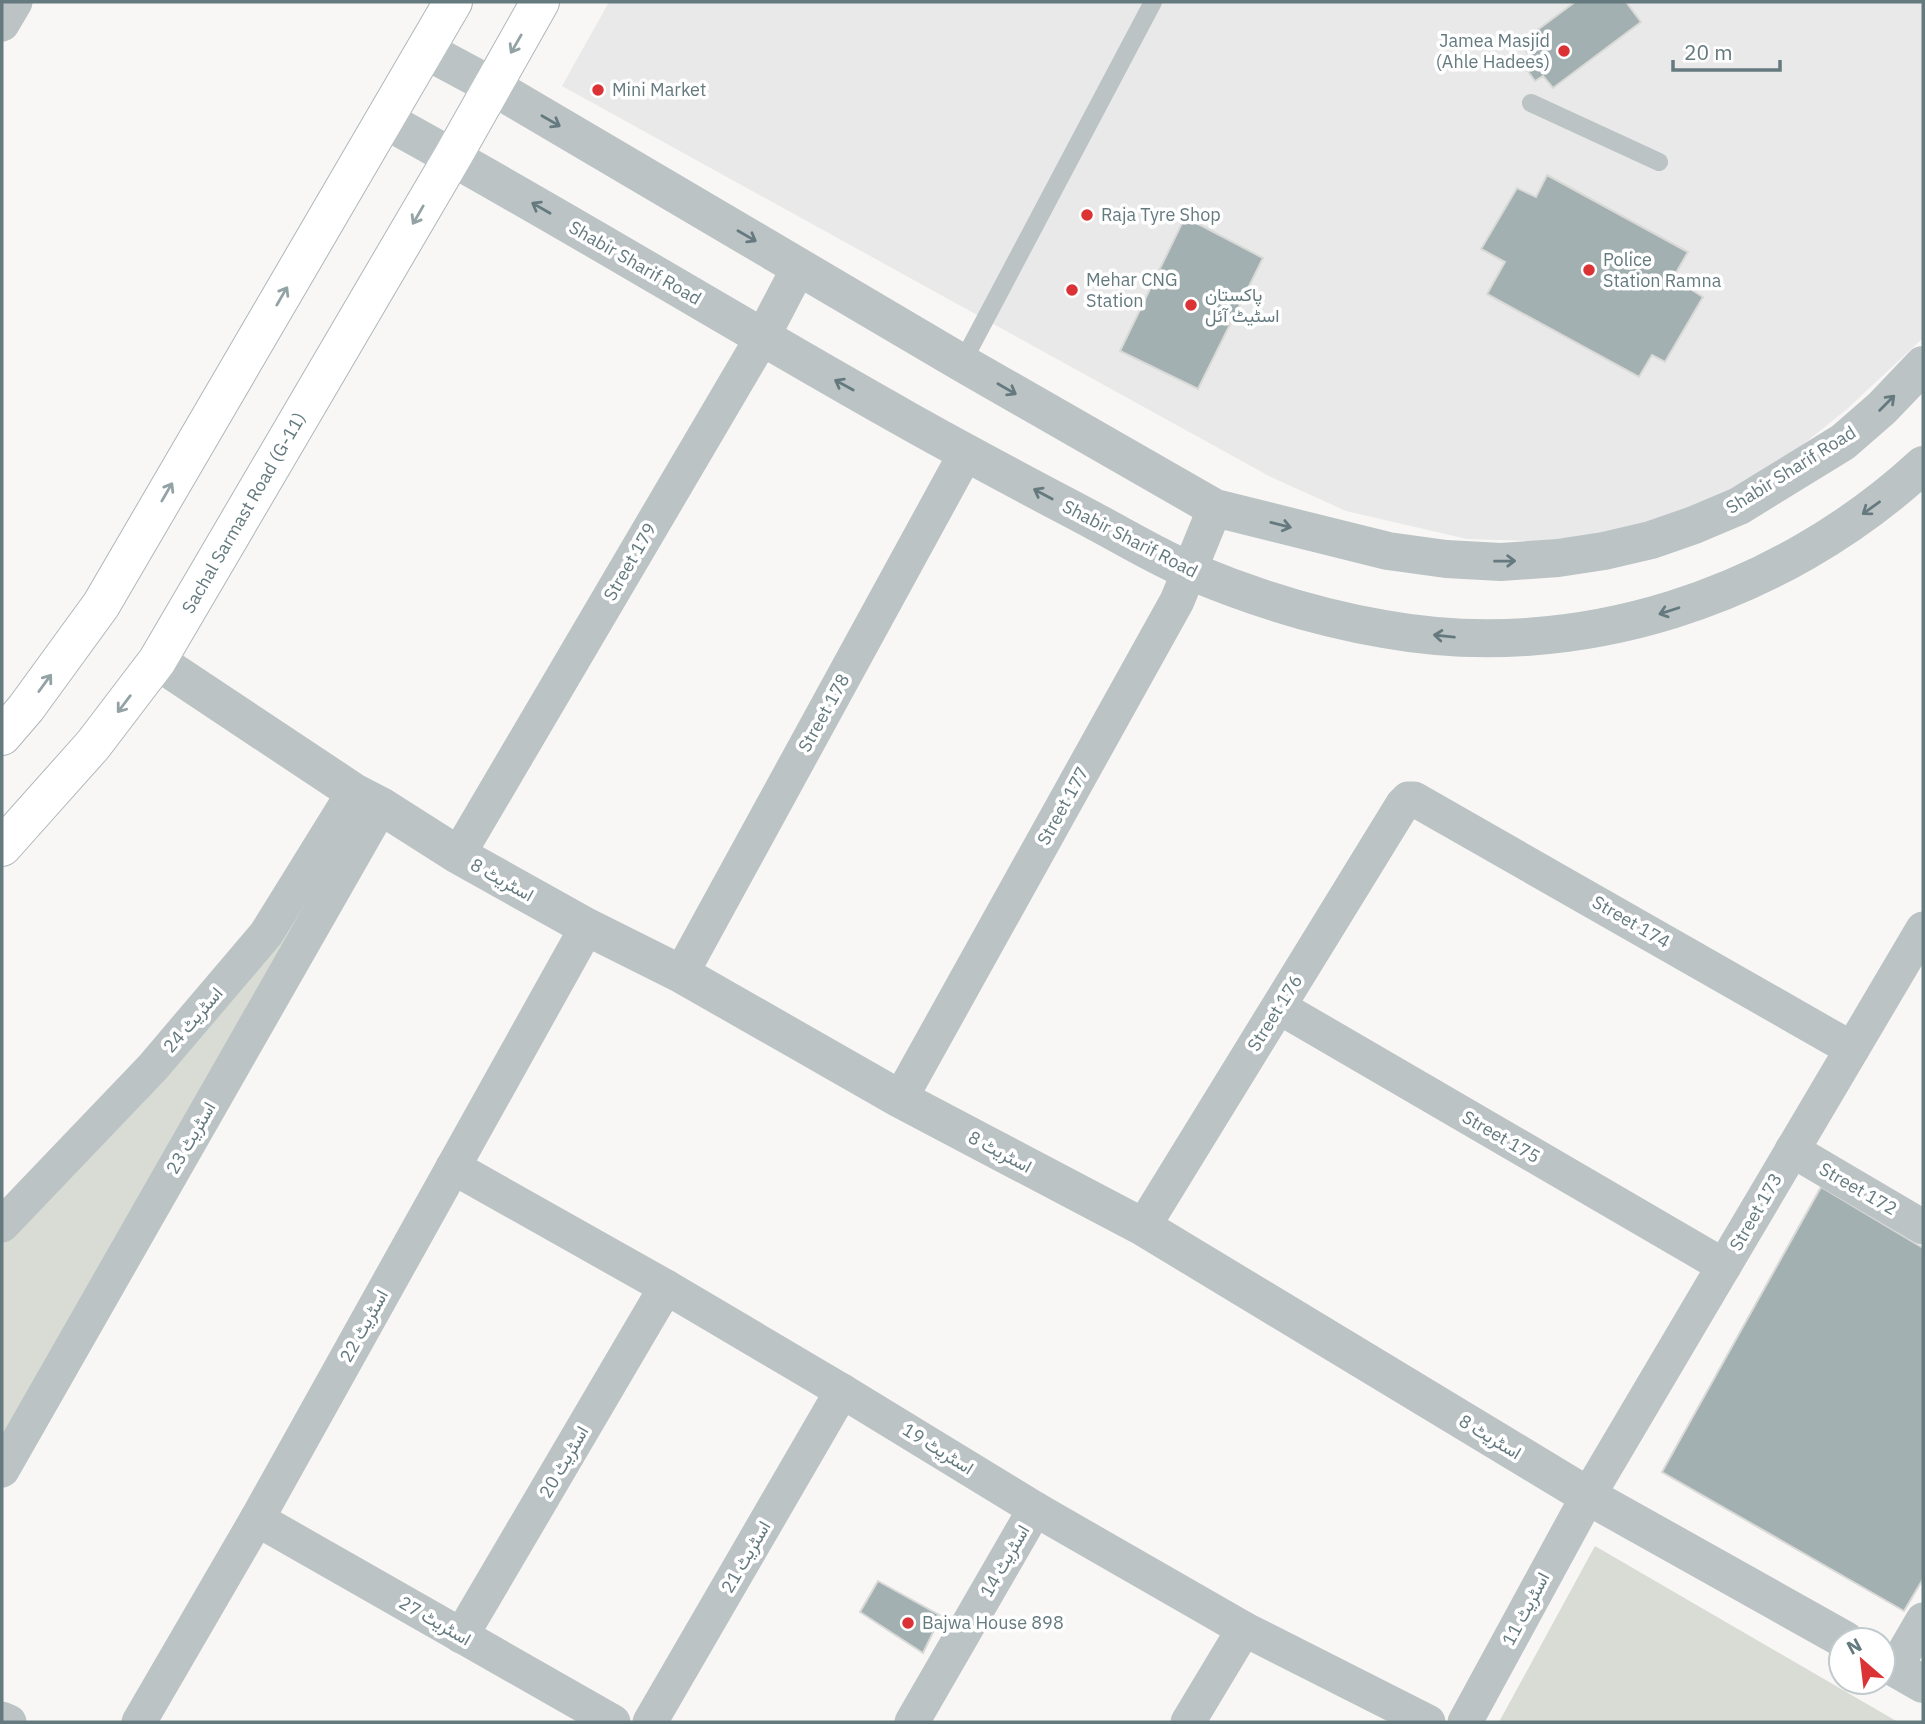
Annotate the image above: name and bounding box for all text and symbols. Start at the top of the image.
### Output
scale bar [1673,28,1780,72]
place label: Jamea Masjid (Ahle Hadees) [1436,29,1550,73]
one-way arrow [509,33,522,54]
text: 20 m [1684,38,1733,66]
marker: Jamea Masjid (Ahle Hadees) [1556,43,1572,59]
place label: Mini Market [612,78,706,101]
marker: Mini Market [590,82,606,98]
one-way arrow [541,114,561,128]
one-way arrow [532,201,552,215]
place label: Raja Tyre Shop [1101,203,1221,226]
one-way arrow [411,205,425,225]
marker: Raja Tyre Shop [1079,207,1095,223]
street label: Shabir Sharif Road [565,215,705,310]
one-way arrow [737,230,757,244]
place label: Police Station Ramna [1603,248,1722,292]
marker: Police Station Ramna [1581,262,1597,278]
place label: Mehar CNG Station [1086,268,1178,312]
marker: Mehar CNG Station [1064,282,1080,298]
place label: پاکستان اسٹیٹ آئل [1205,283,1279,327]
one-way arrow [275,286,289,306]
marker: پاکستان اسٹیٹ آئل [1183,297,1199,313]
one-way arrow [834,378,854,392]
one-way arrow [996,382,1016,396]
one-way arrow [1878,394,1895,411]
street label: Sachal Sarmast Road (G-11) [176,408,311,617]
street label: Shabir Sharif Road [1721,420,1860,519]
one-way arrow [161,482,175,502]
one-way arrow [1033,487,1054,500]
street label: Shabir Sharif Road [1059,494,1202,583]
one-way arrow [1862,501,1881,516]
street label: Street 179 [598,519,661,605]
one-way arrow [1270,519,1292,532]
one-way arrow [1493,554,1516,568]
one-way arrow [1659,606,1681,618]
one-way arrow [1434,629,1456,642]
street label: Street 178 [793,670,854,756]
one-way arrow [37,674,52,693]
one-way arrow [117,694,132,713]
street label: Street 177 [1032,763,1093,849]
street label: اسٹریٹ 8 [467,853,538,906]
street label: Street 174 [1588,890,1674,953]
street label: Street 176 [1242,970,1307,1055]
street label: اسٹریٹ 24 [158,982,227,1057]
street label: اسٹریٹ 23 [161,1098,220,1178]
street label: Street 175 [1458,1105,1544,1168]
street label: اسٹریٹ 8 [964,1125,1036,1178]
street label: Street 172 [1815,1157,1901,1220]
street label: Street 173 [1724,1169,1787,1255]
street label: اسٹریٹ 22 [334,1285,393,1366]
street label: اسٹریٹ 8 [1455,1409,1526,1464]
street label: اسٹریٹ 19 [898,1418,978,1479]
street label: اسٹریٹ 20 [534,1422,593,1502]
street label: اسٹریٹ 21 [716,1517,775,1597]
street label: اسٹریٹ 14 [975,1521,1034,1601]
street label: اسٹریٹ 11 [1497,1568,1554,1649]
street label: اسٹریٹ 27 [395,1591,475,1650]
place label: Bajwa House 898 [922,1611,1064,1634]
marker: Bajwa House 898 [900,1615,916,1631]
north arrow [1827,1626,1897,1696]
text: N [1842,1632,1866,1660]

